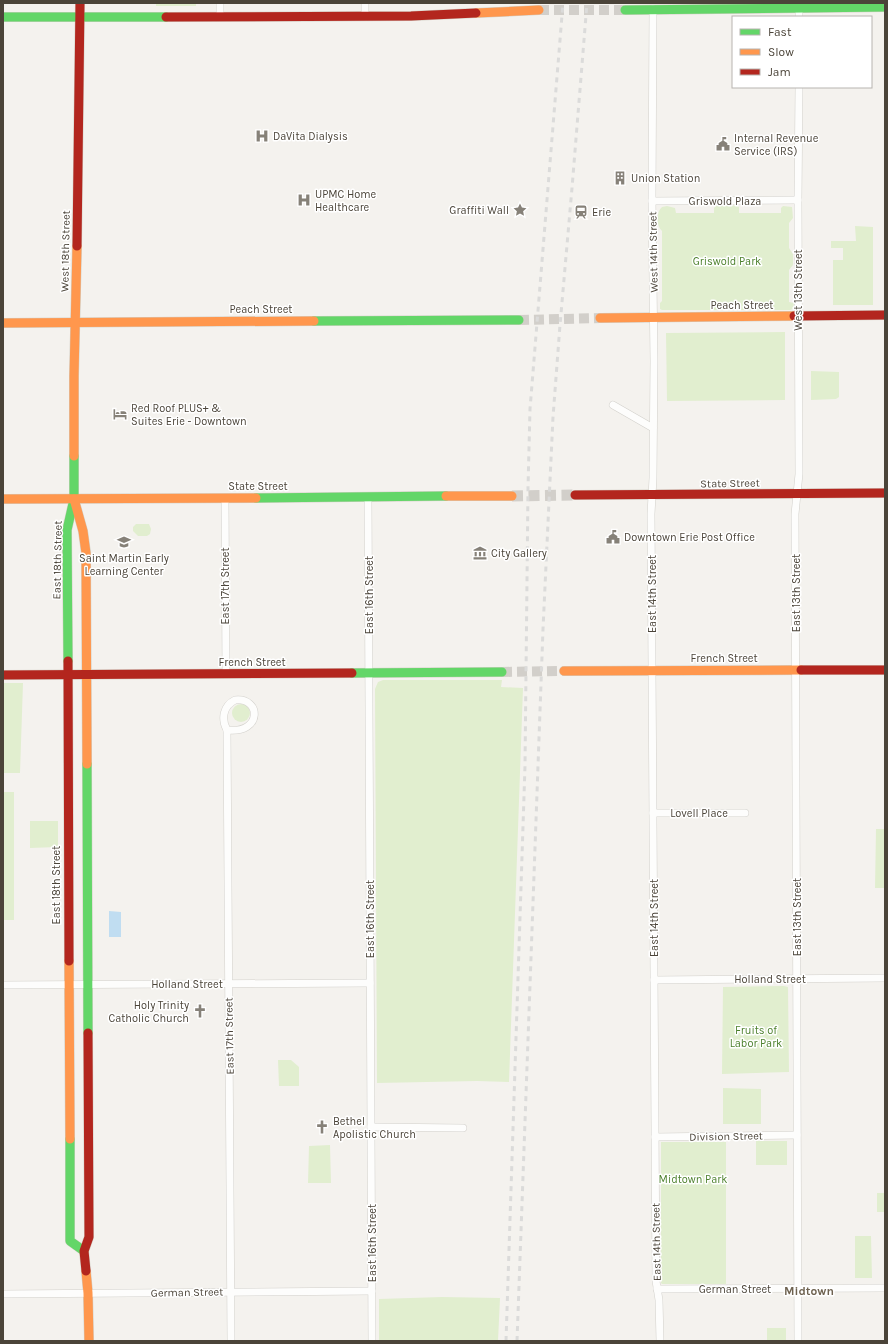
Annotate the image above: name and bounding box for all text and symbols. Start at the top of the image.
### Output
legend [732,16,872,88]
text: Fast [768,25,792,39]
text: Slow [768,45,794,59]
text: Jam [768,65,791,79]
hospital icon: DaVita Dialysis [254,128,270,144]
place label: DaVita Dialysis [273,130,348,143]
place label: Internal Revenue Service (IRS) [734,132,819,158]
public building icon: Internal Revenue Service (IRS) [715,136,731,152]
building icon: Union Station [612,170,628,186]
place label: Union Station [631,172,700,185]
place label: UPMC Home Healthcare [315,188,377,214]
hospital icon: UPMC Home Healthcare [296,192,312,208]
street label: Griswold Plaza [689,195,761,208]
place icon: Graffiti Wall [512,202,528,218]
place label: Graffiti Wall [449,204,509,217]
station icon: Erie [573,204,589,220]
place label: Erie [592,206,611,219]
street label: West 18th Street [58,210,73,292]
street label: West 14th Street [646,211,661,293]
street label: West 13th Street [792,249,805,331]
park label: Griswold Park [693,255,761,268]
street label: Peach Street [711,299,773,312]
street label: Peach Street [230,303,292,316]
place label: Red Roof PLUS+ & Suites Erie - Downtown [131,402,247,428]
hotel icon: Red Roof PLUS+ & Suites Erie - Downtown [112,406,128,422]
street label: State Street [700,476,760,491]
street label: State Street [228,480,288,493]
street label: East 18th Street [50,521,65,599]
public building icon: Downtown Erie Post Office [605,529,621,545]
place label: Downtown Erie Post Office [624,531,755,544]
school or university icon: Saint Martin Early Learning Center [116,534,132,550]
museum icon: City Gallery [472,545,488,561]
street label: East 17th Street [219,547,232,625]
place label: City Gallery [491,547,547,560]
place label: Saint Martin Early Learning Center [79,552,169,578]
street label: East 13th Street [790,554,803,632]
street label: East 14th Street [646,555,659,633]
street label: East 16th Street [363,556,376,634]
street label: French Street [690,652,758,665]
street label: French Street [218,656,286,669]
street label: Lovell Place [670,807,728,820]
street label: East 18th Street [50,846,63,924]
street label: East 13th Street [791,878,804,956]
street label: East 14th Street [648,879,661,957]
street label: East 16th Street [364,880,377,958]
street label: Holland Street [734,973,806,986]
street label: Holland Street [151,978,223,991]
street label: East 17th Street [222,997,237,1075]
place label: Holy Trinity Catholic Church [108,999,189,1025]
church icon: Holy Trinity Catholic Church [192,1003,208,1019]
park label: Fruits of Labor Park [730,1024,782,1050]
place label: Bethel Apolistic Church [333,1115,416,1141]
church icon: Bethel Apolistic Church [314,1119,330,1135]
street label: Division Street [689,1129,763,1144]
park label: Midtown Park [659,1173,727,1186]
street label: East 14th Street [649,1203,664,1281]
street label: East 16th Street [366,1204,379,1282]
street label: German Street [699,1283,771,1296]
district label: Midtown [784,1284,834,1298]
street label: German Street [151,1285,223,1300]

